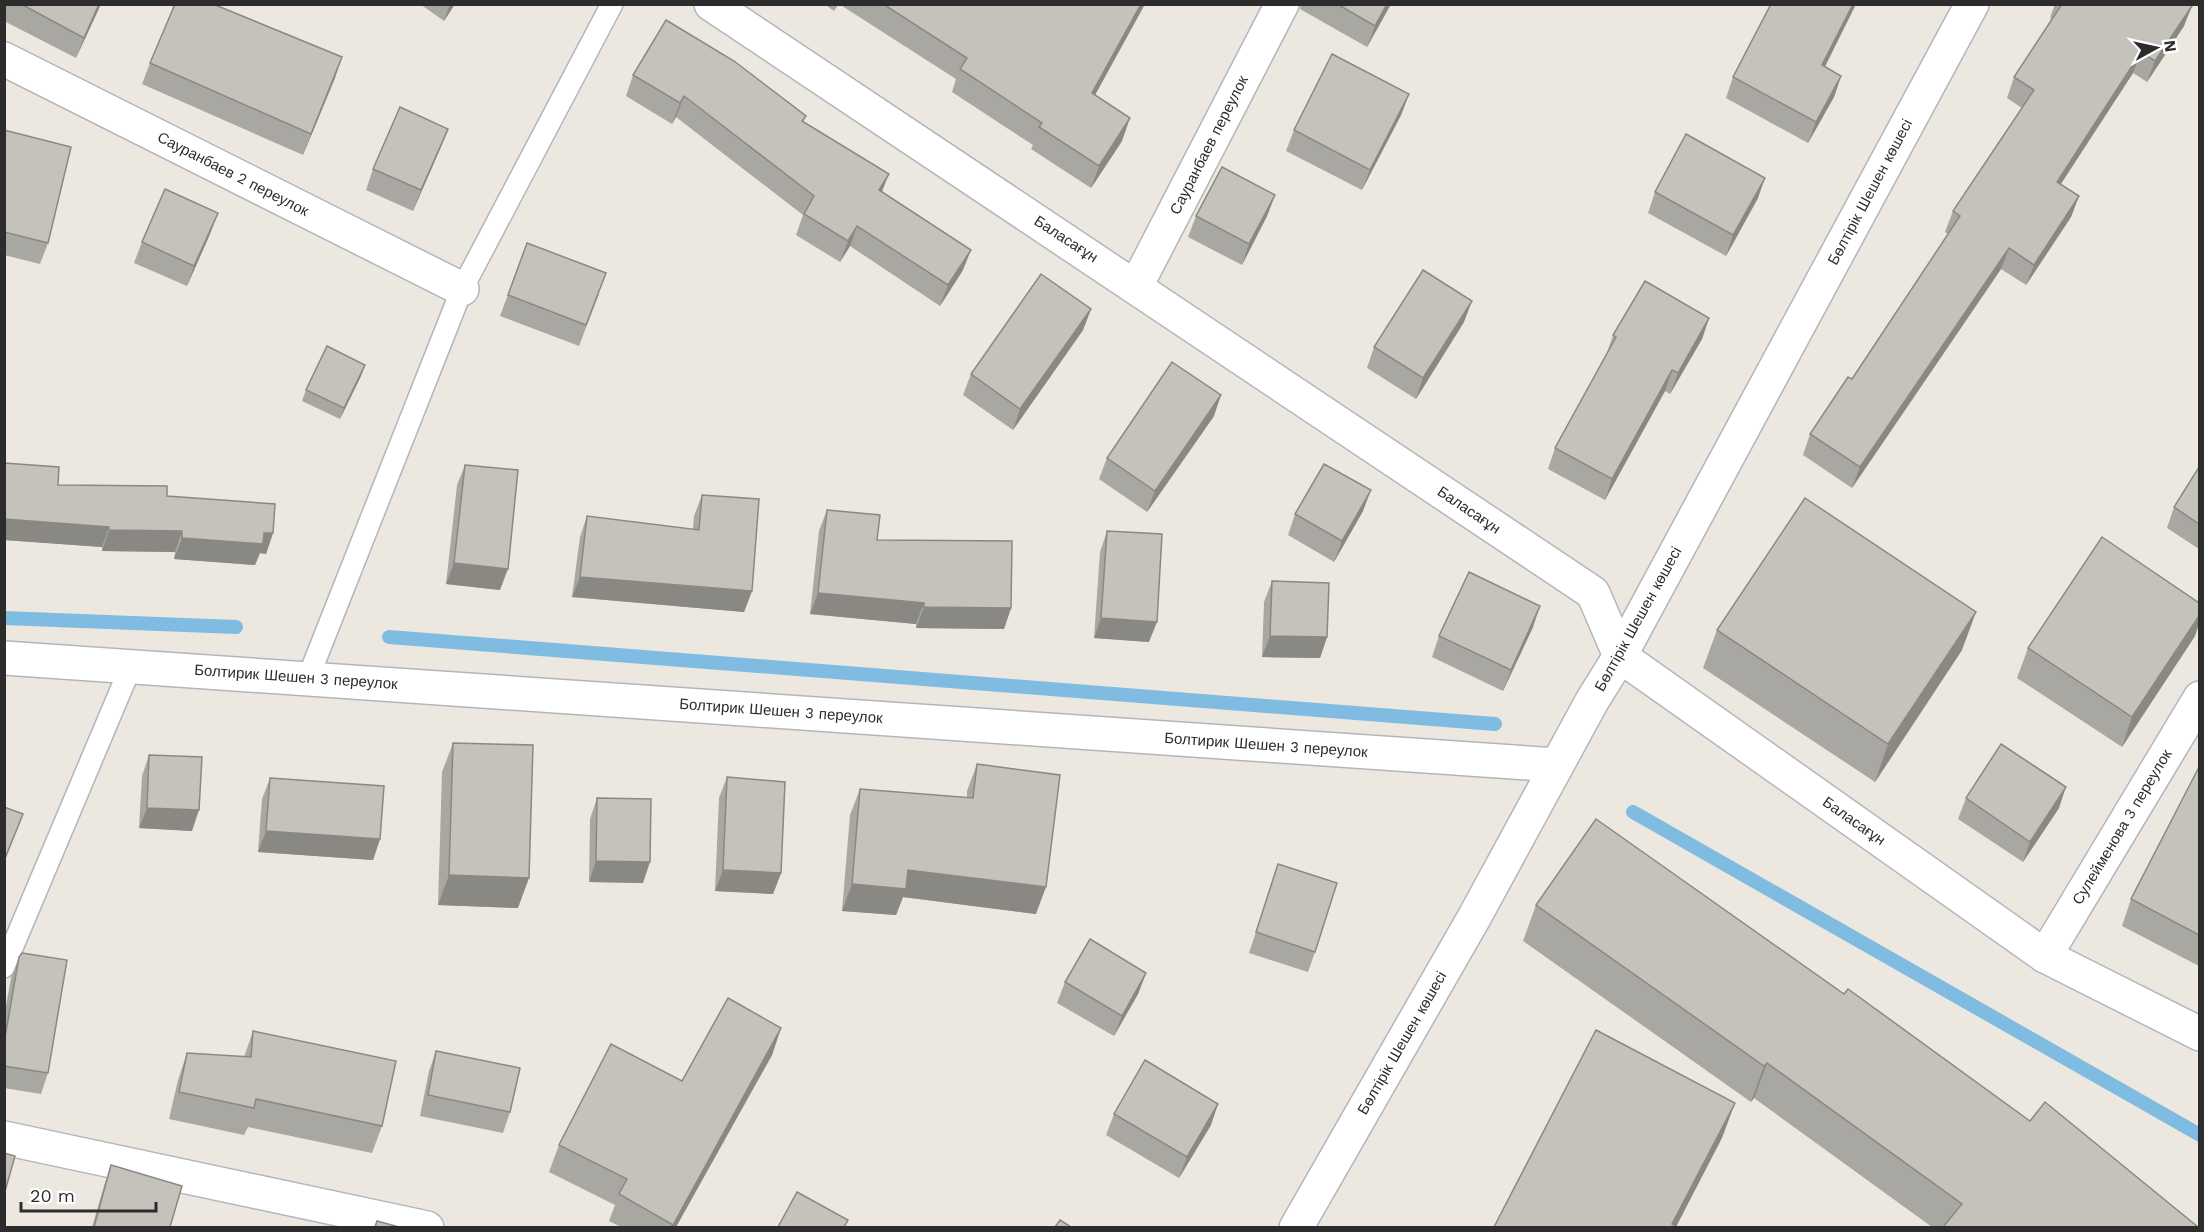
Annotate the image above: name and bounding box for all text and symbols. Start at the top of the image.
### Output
north arrow [2126,18,2186,78]
text: N [2160,39,2181,53]
street label: Сауранбаев переулок [1166,72,1252,217]
street label: Бөлтірік Шешен көшесі [1824,116,1916,268]
street label: Сауранбаев 2 переулок [154,128,312,220]
street label: Баласағұн [1031,212,1101,266]
street label: Баласағұн [1434,482,1504,538]
street label: Бөлтірік Шешен көшесі [1591,544,1685,694]
street label: Болтирик Шешен 3 переулок [194,661,399,693]
street label: Болтирик Шешен 3 переулок [679,695,884,727]
street label: Болтирик Шешен 3 переулок [1164,729,1369,761]
street label: Сулейменова 3 переулок [2068,746,2176,908]
street label: Баласағұн [1819,793,1889,849]
street label: Бөлтірік Шешен көшесі [1354,968,1450,1118]
scale bar [21,1175,156,1213]
text: 20 m [30,1185,75,1206]

